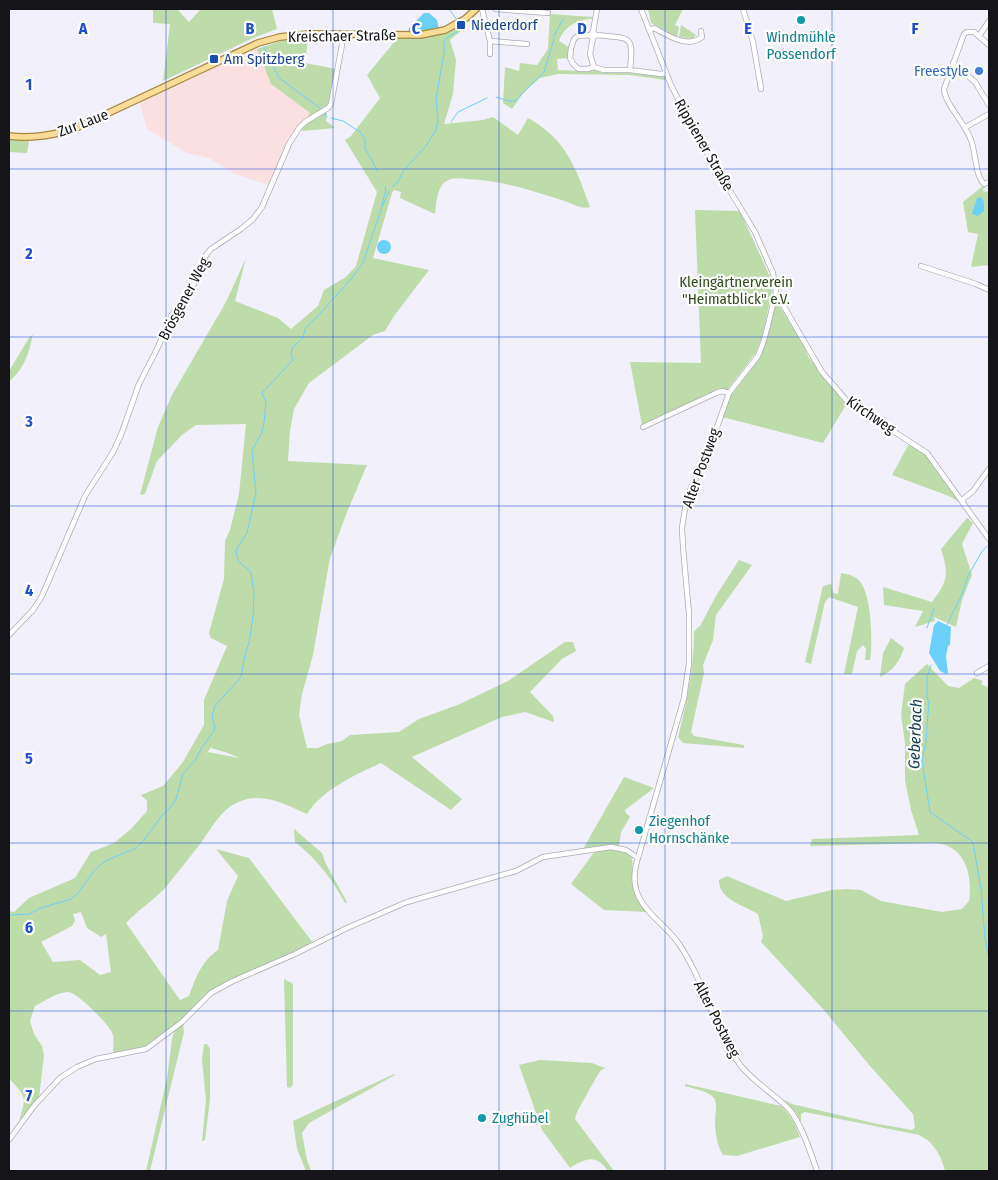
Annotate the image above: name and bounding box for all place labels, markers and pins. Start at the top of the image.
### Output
marker: Windmühle Possendorf [795,14,807,26]
place label: Niederdorf [471,16,539,34]
marker: Niederdorf [455,19,467,31]
place label: Windmühle Possendorf [766,28,837,63]
place label: Am Spitzberg [224,50,304,68]
marker: Am Spitzberg [208,53,220,65]
place label: Freestyle [914,62,969,80]
marker: Freestyle [973,65,985,77]
place label: Ziegenhof Hornschänke [649,812,729,847]
marker: Ziegenhof Hornschänke [633,824,645,836]
place label: Zughübel [492,1109,549,1127]
marker: Zughübel [476,1112,488,1124]

